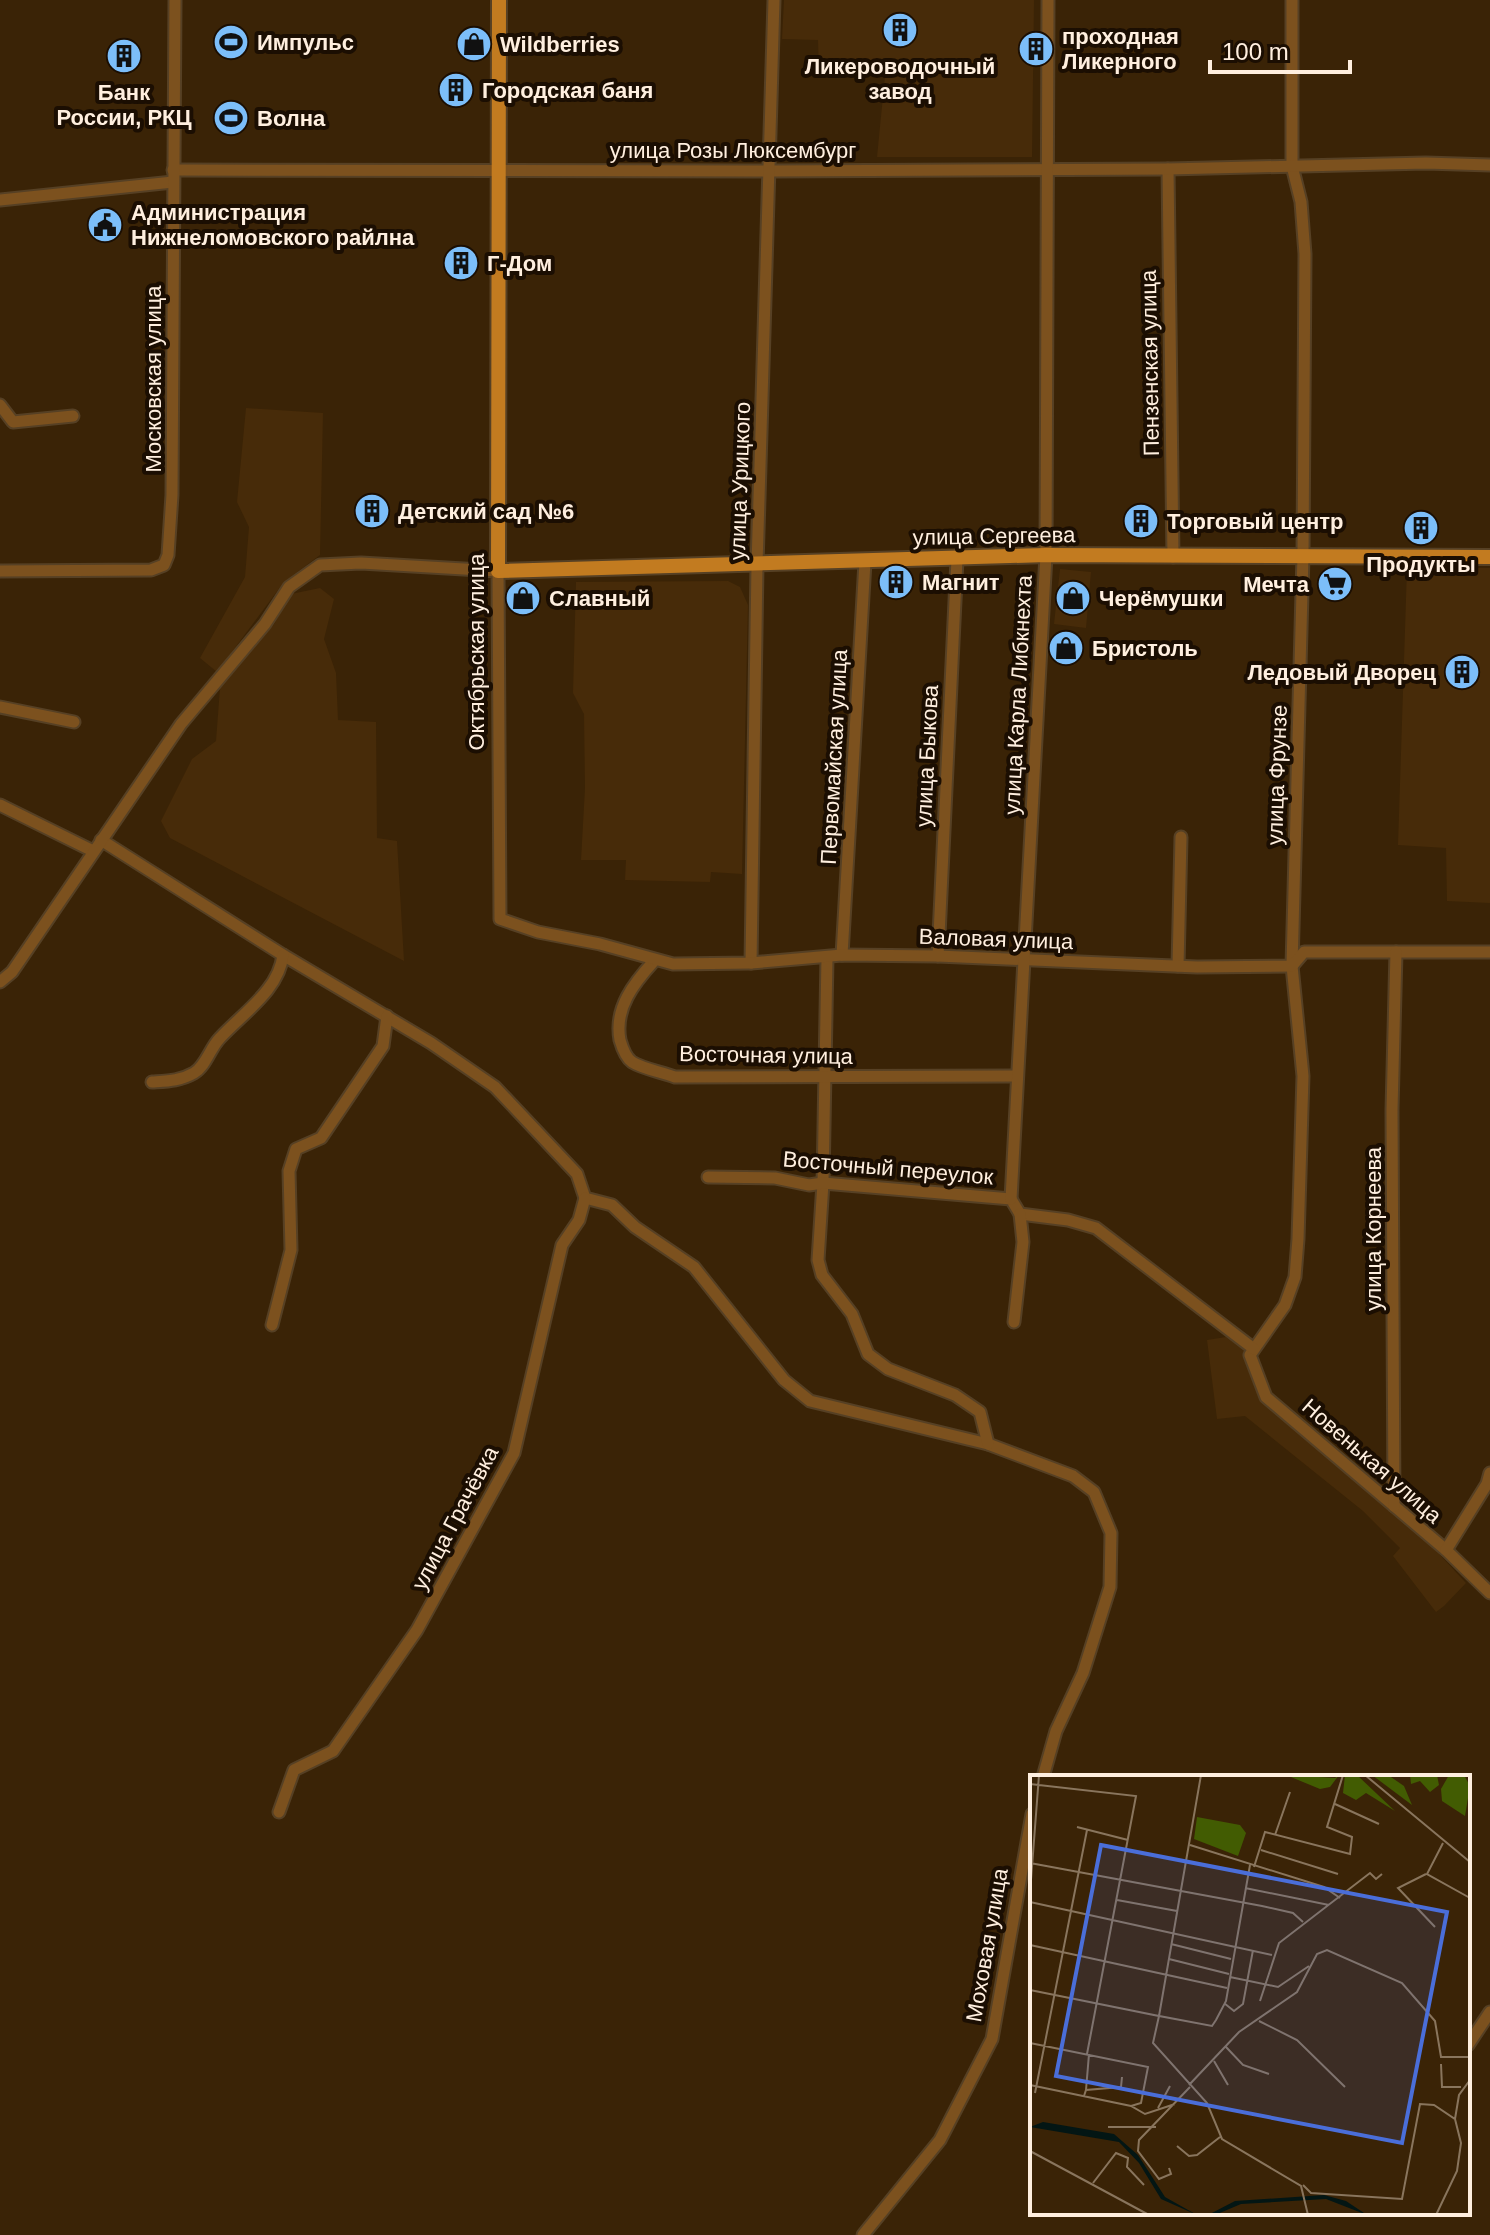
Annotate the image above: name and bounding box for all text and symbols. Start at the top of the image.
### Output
building icon: Ликероводочный завод [881,11,919,49]
sports icon: Импульс [212,23,250,61]
place label: проходная Ликерного [1062,24,1179,74]
scale bar [1210,24,1350,74]
shop icon: Wildberries [455,25,493,63]
place label: Импульс [257,30,354,55]
building icon: проходная Ликерного [1017,30,1055,68]
place label: Wildberries [500,32,620,57]
building icon: Банк России, РКЦ [105,37,143,75]
text: 100 m [1222,38,1289,65]
place label: Ликероводочный завод [805,54,995,104]
building icon: Городская баня [437,71,475,109]
place label: Городская баня [482,78,653,103]
place label: Банк России, РКЦ [56,80,192,130]
sports icon: Волна [212,99,250,137]
place label: Волна [257,106,326,131]
street label: улица Розы Люксембург [610,138,856,163]
place label: Администрация Нижнеломовского райлна [131,200,415,250]
public building icon: Администрация Нижнеломовского райлна [86,206,124,244]
building icon: Г-Дом [442,244,480,282]
place label: Г-Дом [487,251,552,276]
street label: Пензенская улица [1136,269,1164,456]
street label: Московская улица [141,285,166,473]
street label: улица Урицкого [725,401,755,561]
building icon: Детский сад №6 [353,492,391,530]
place label: Детский сад №6 [398,499,574,524]
building icon: Торговый центр [1122,502,1160,540]
place label: Торговый центр [1167,509,1343,534]
building icon: Продукты [1402,509,1440,547]
street label: улица Сергеева [912,522,1076,550]
place label: Продукты [1366,552,1476,577]
street label: Октябрьская улица [464,553,489,751]
building icon: Магнит [877,563,915,601]
supermarket icon: Мечта [1316,565,1354,603]
place label: Магнит [922,570,1000,595]
place label: Мечта [1243,572,1310,597]
street label: улица Карла Либкнехта [999,574,1037,815]
shop icon: Славный [504,579,542,617]
shop icon: Черёмушки [1054,579,1092,617]
place label: Славный [549,586,650,611]
place label: Черёмушки [1099,586,1223,611]
shop icon: Бристоль [1047,629,1085,667]
place label: Бристоль [1092,636,1198,661]
street label: Первомайская улица [816,648,852,865]
building icon: Ледовый Дворец [1443,653,1481,691]
place label: Ледовый Дворец [1247,660,1436,685]
street label: улица Быкова [911,683,943,828]
street label: улица Фрунзе [1262,704,1292,846]
street label: Валовая улица [918,924,1074,954]
street label: Восточная улица [679,1041,854,1069]
street label: Восточный переулок [782,1146,995,1190]
street label: улица Корнеева [1361,1146,1386,1311]
street label: Новенькая улица [1297,1394,1447,1529]
street label: улица Грачёвка [407,1441,504,1594]
inset map [1030,1775,1470,2215]
street label: Моховая улица [961,1865,1013,2024]

